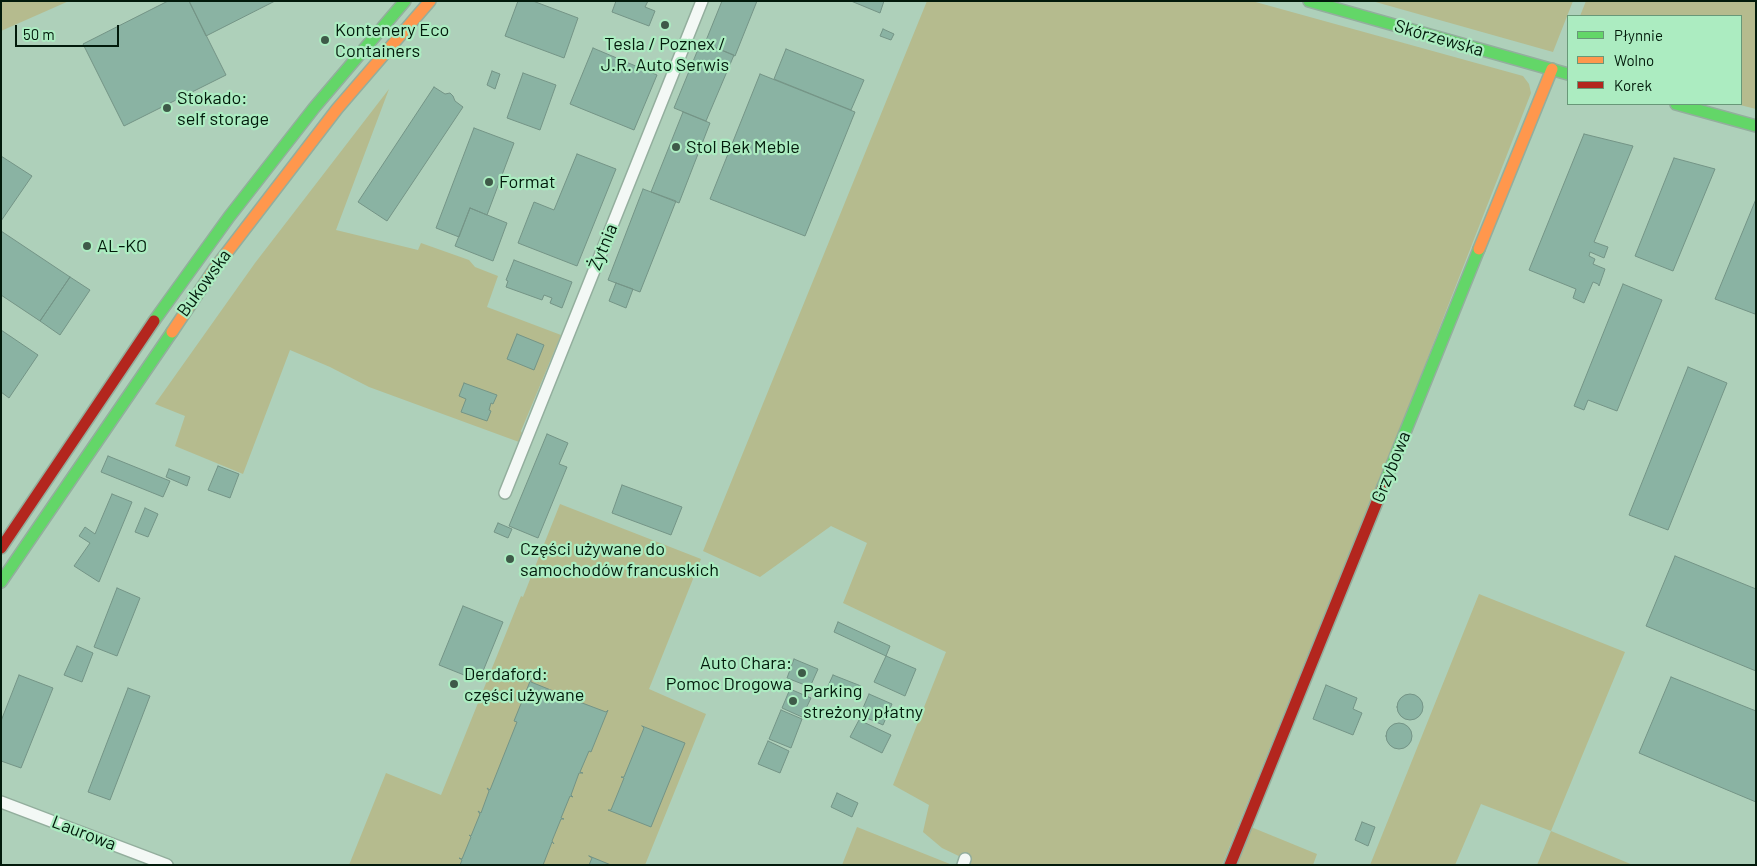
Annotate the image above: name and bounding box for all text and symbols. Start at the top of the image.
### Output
scale bar [18,15,121,47]
street label: Skórzewska [1392,15,1486,61]
legend [1567,15,1742,105]
place label: Kontenery Eco Containers [335,19,449,62]
marker: Tesla / Poznex / J.R. Auto Serwis [659,19,671,31]
text: 50 m [23,25,55,43]
text: Płynnie [1614,26,1663,44]
place label: Tesla / Poznex / J.R. Auto Serwis [601,33,729,76]
marker: Kontenery Eco Containers [319,34,331,46]
text: Wolno [1614,51,1654,69]
text: Korek [1614,76,1652,94]
place label: Stokado: self storage [177,87,269,130]
marker: Stokado: self storage [161,102,173,114]
place label: Stol Bek Meble [686,136,800,158]
marker: Stol Bek Meble [670,141,682,153]
place label: Format [499,171,555,193]
marker: Format [483,176,495,188]
street label: Żytnia [584,221,622,273]
place label: AL-KO [97,235,147,257]
marker: AL-KO [81,240,93,252]
street label: Bukowska [172,245,236,321]
street label: Grzybowa [1367,428,1415,506]
place label: Części używane do samochodów francuskich [520,538,719,580]
marker: Części używane do samochodów francuskich [504,553,516,565]
place label: Auto Chara: Pomoc Drogowa [666,652,792,694]
place label: Derdaford: części używane [464,663,584,706]
marker: Auto Chara: Pomoc Drogowa [796,667,808,679]
marker: Derdaford: części używane [448,678,460,690]
place label: Parking streżony płatny [803,680,923,722]
marker: Parking streżony płatny [787,695,799,707]
street label: Laurowa [49,811,119,855]

